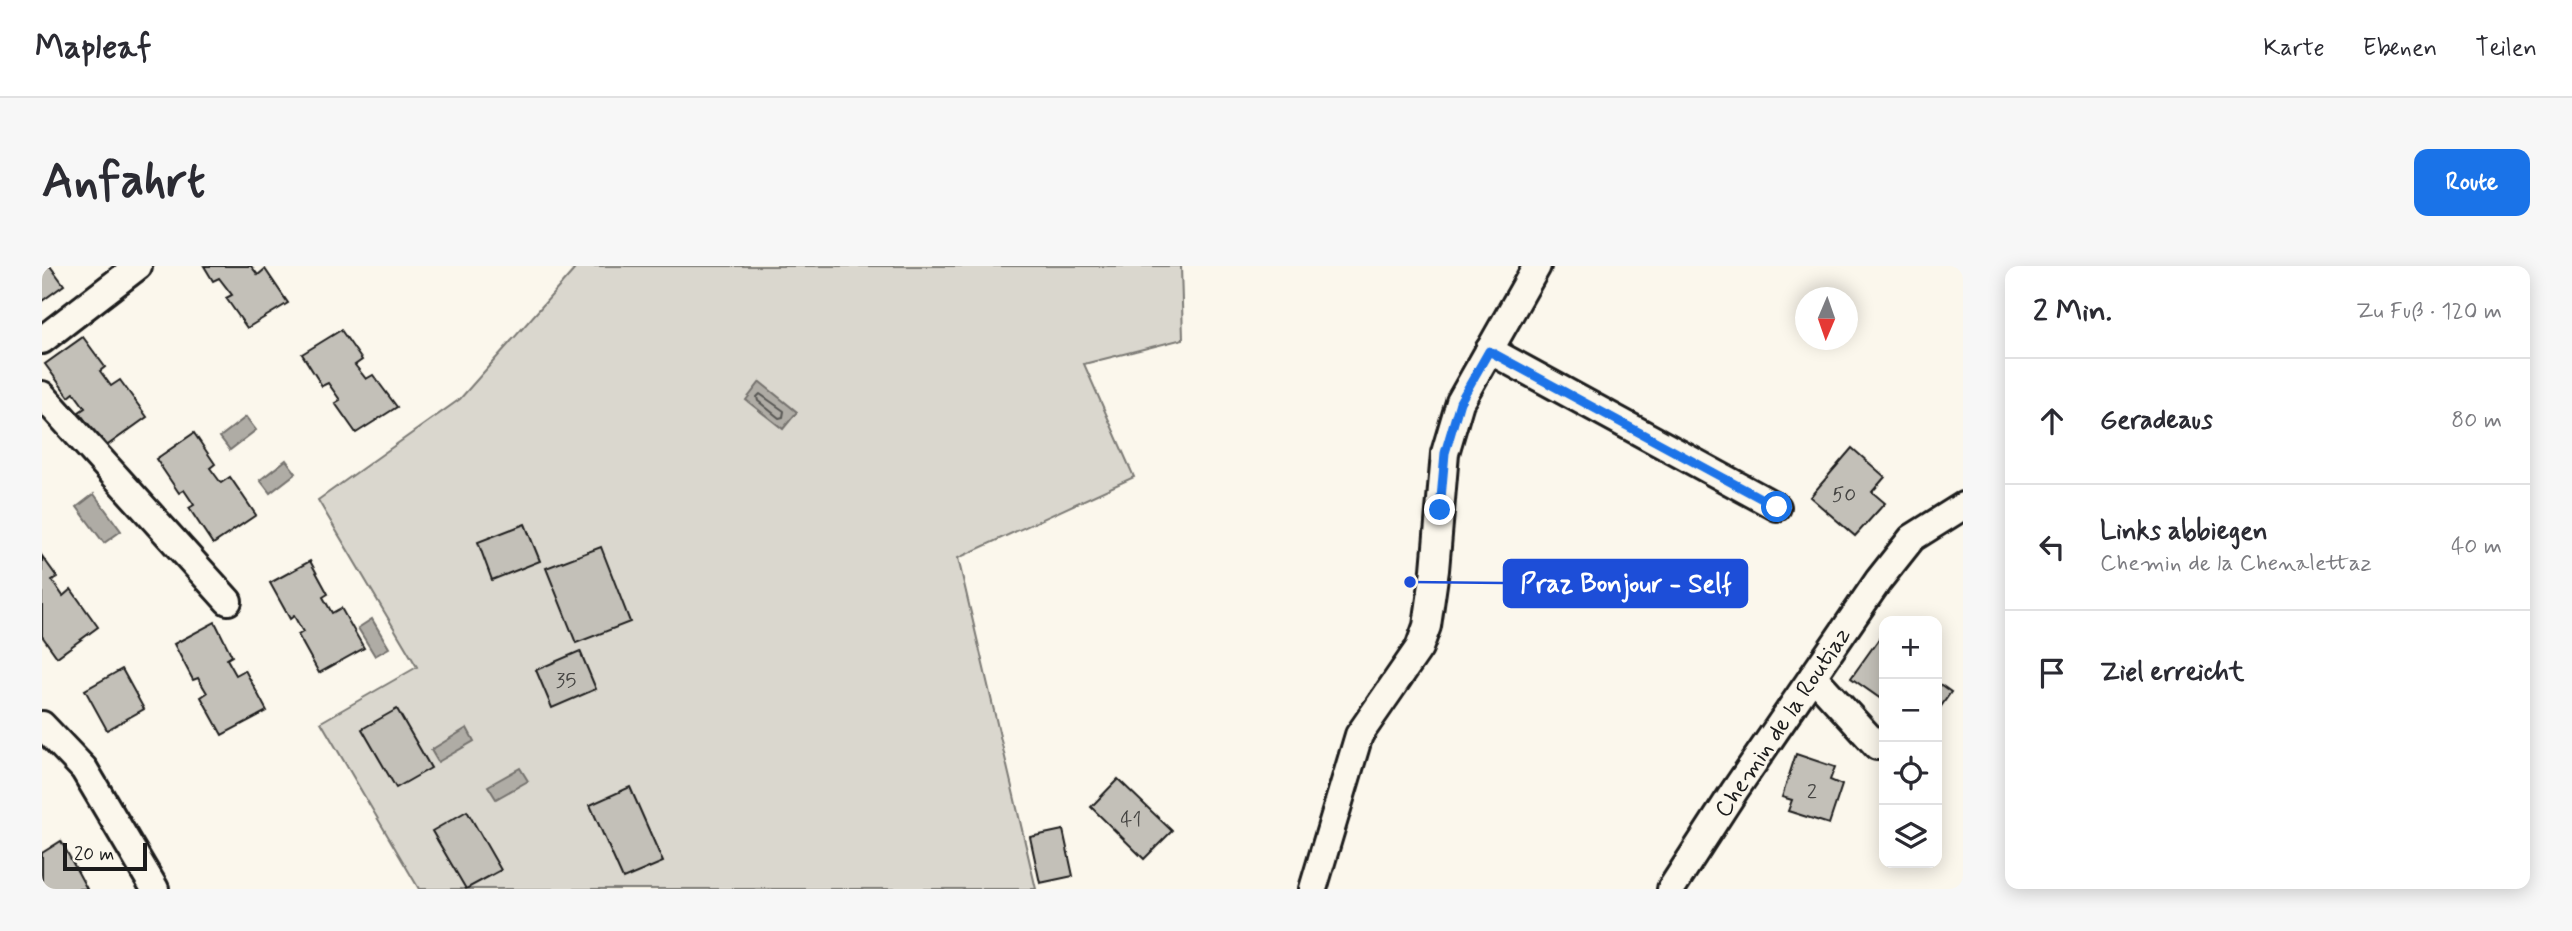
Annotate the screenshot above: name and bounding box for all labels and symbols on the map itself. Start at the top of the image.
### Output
north arrow [1795,287,1858,350]
house number: 50 [1832,481,1856,509]
route start [1761,491,1792,522]
route end [1424,494,1455,525]
callout: Praz Bonjour - Self [1504,560,1747,607]
text: Praz Bonjour - Self [1520,568,1732,603]
street label: Chemin de la Routiaz [1708,622,1859,824]
house number: 35 [556,667,576,695]
house number: 2 [1807,778,1817,806]
house number: 41 [1120,806,1142,834]
scale bar [63,840,147,872]

